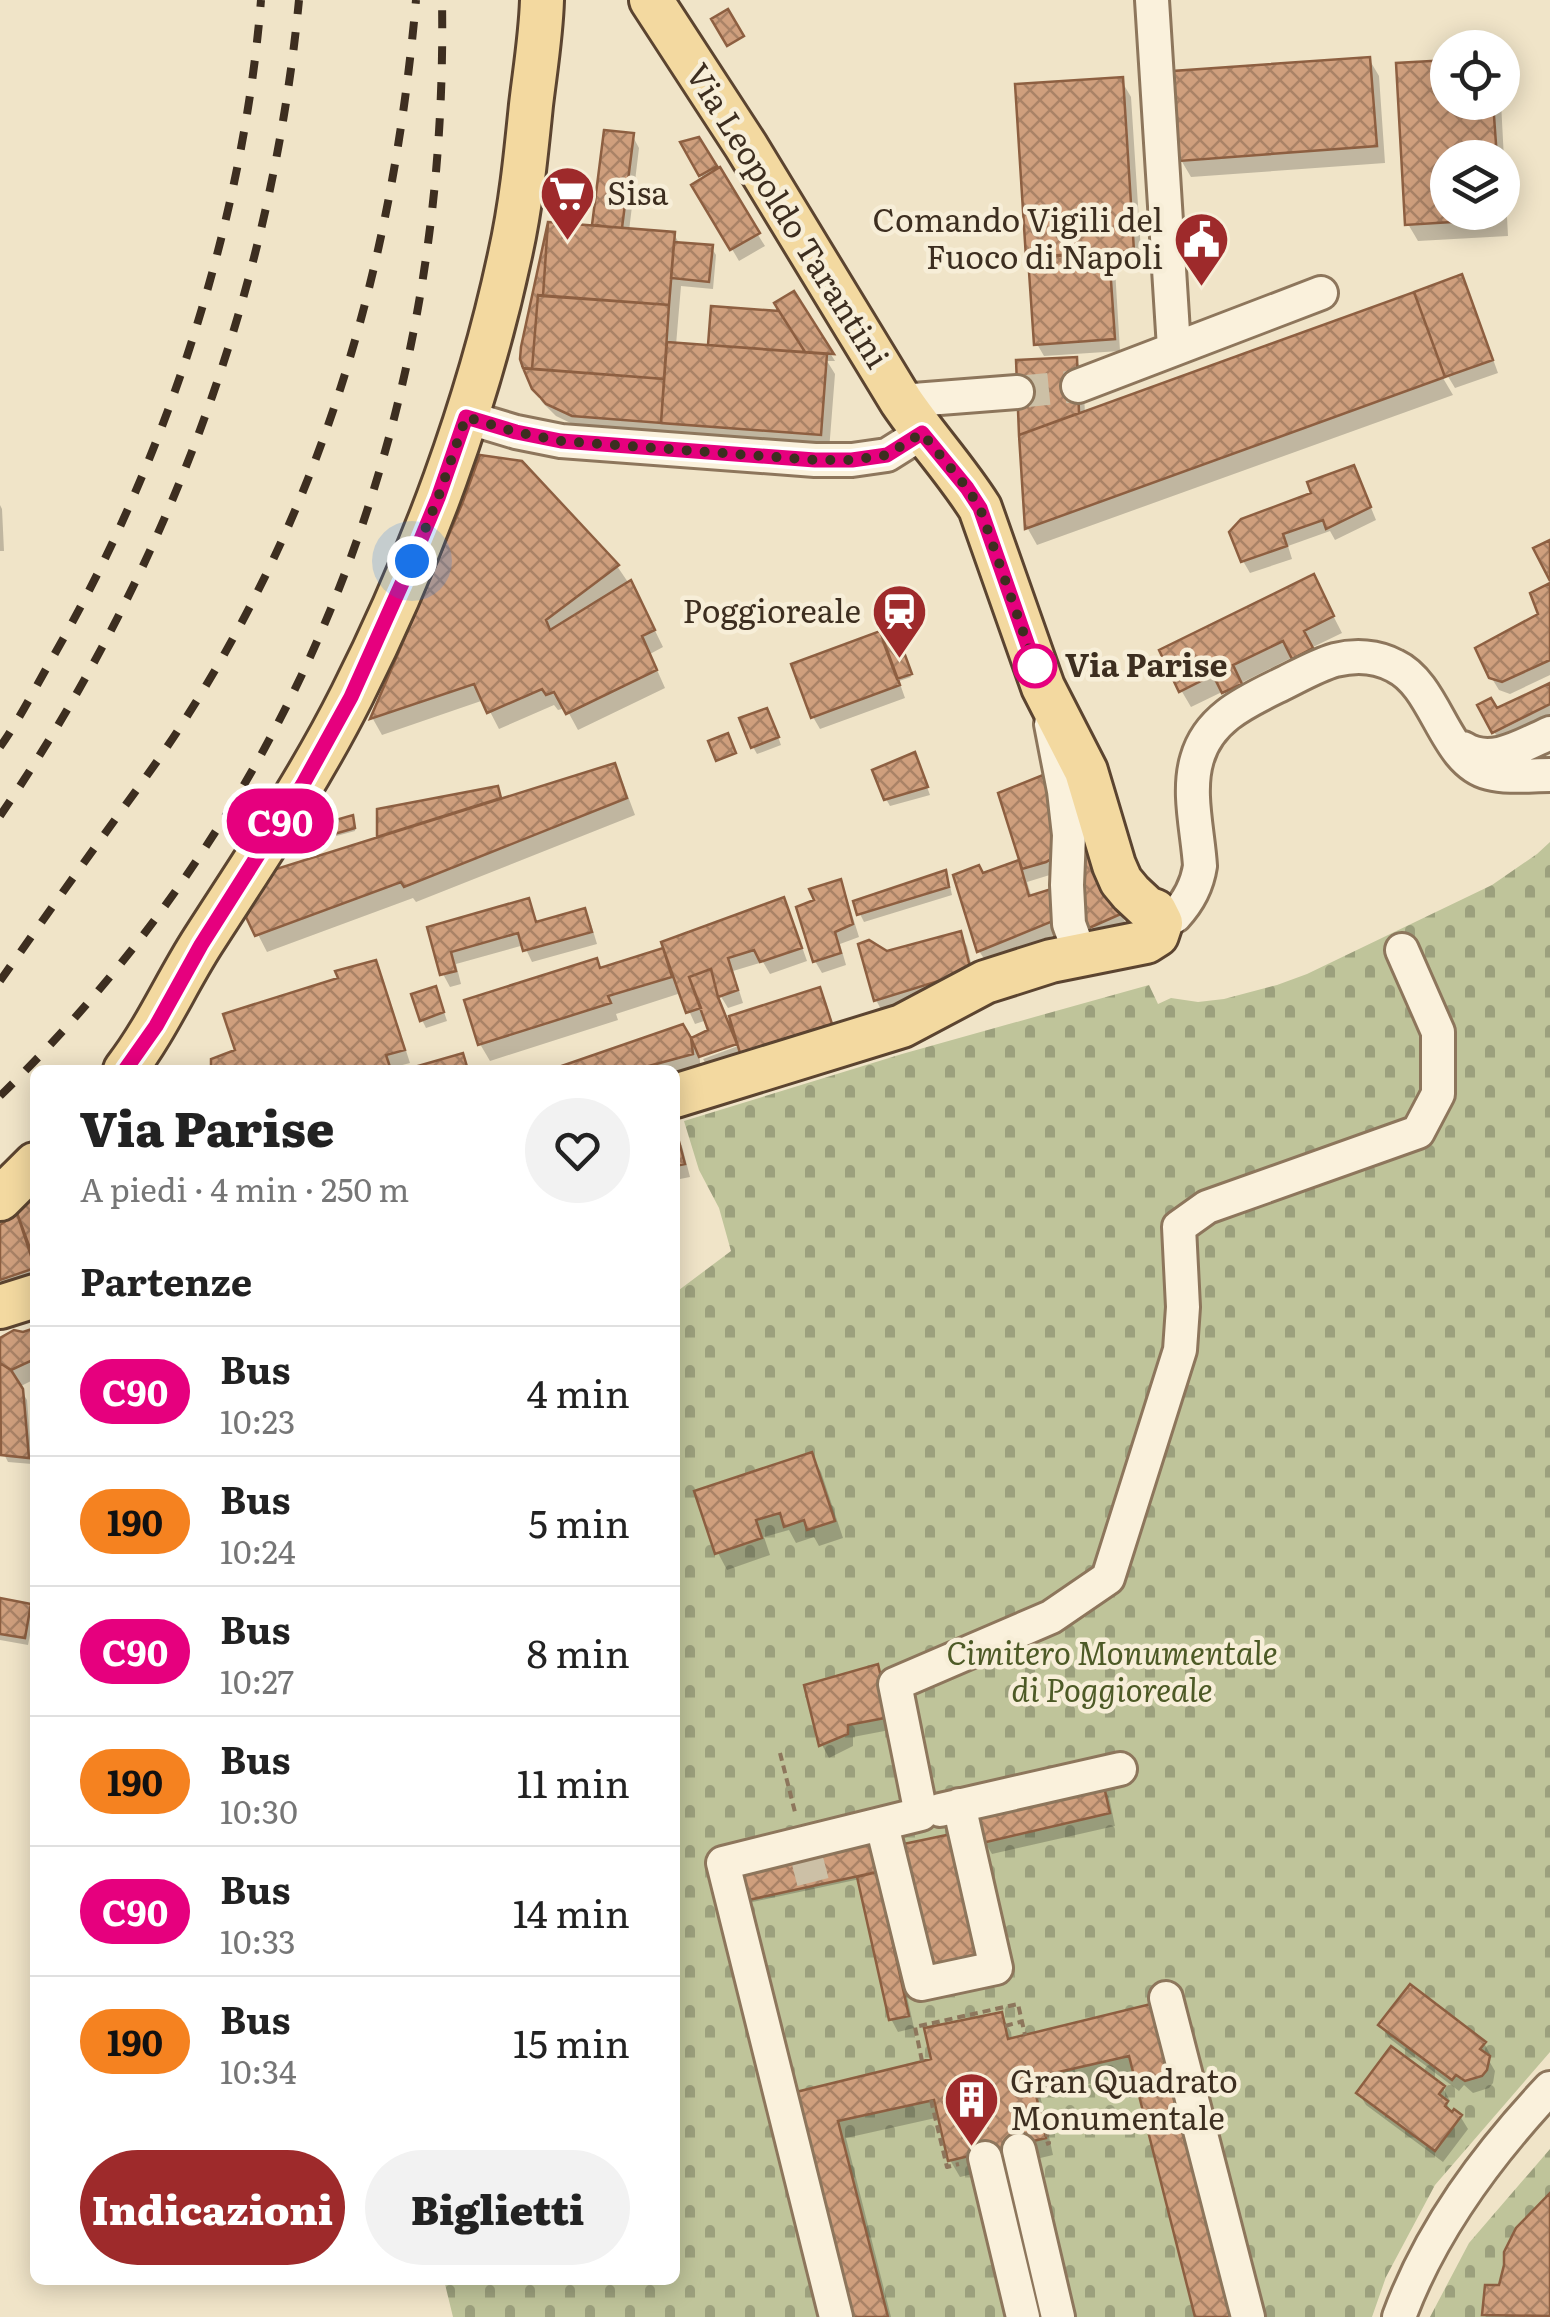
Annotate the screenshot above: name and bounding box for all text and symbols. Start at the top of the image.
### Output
map controls [1430,30,1520,230]
button: locate [1430,30,1520,120]
street label: Via Leopoldo Tarantini [676,53,903,376]
button: layers [1430,140,1520,230]
supermarket icon: Sisa [538,164,598,243]
place label: Sisa [607,167,669,215]
place label: Comando Vigili del Fuoco di Napoli [873,194,1163,279]
public building icon: Comando Vigili del Fuoco di Napoli [1172,209,1232,288]
your location [387,536,437,586]
station icon: Poggioreale [870,582,930,661]
place label: Poggioreale [683,585,861,633]
place label: Via Parise [1065,639,1228,687]
marker: Via Parise [1014,645,1056,687]
line badge: C90 [222,788,338,854]
text: C90 [247,795,313,847]
text: Via Parise [80,1091,334,1162]
button: heart [525,1098,630,1203]
text: A piedi · 4 min · 250 m [80,1164,409,1212]
text: Partenze [80,1251,252,1308]
text: Bus [220,1339,291,1396]
text: 4 min [527,1363,630,1420]
text: C90 [102,1365,168,1417]
text: 10:23 [220,1396,295,1444]
text: Bus [220,1469,291,1526]
text: 5 min [528,1493,630,1550]
text: 190 [107,1495,163,1547]
text: 10:24 [220,1526,296,1574]
text: Bus [220,1599,291,1656]
text: 8 min [527,1623,630,1680]
text: C90 [102,1625,168,1677]
park label: Cimitero Monumentale di Poggioreale [946,1627,1278,1712]
text: 10:27 [220,1656,294,1704]
text: Bus [220,1729,291,1786]
text: 11 min [517,1753,630,1810]
text: 190 [107,1755,163,1807]
text: 10:30 [220,1786,298,1834]
text: Bus [220,1859,291,1916]
text: 14 min [513,1883,630,1940]
text: C90 [102,1885,168,1937]
text: 10:33 [220,1916,296,1964]
text: Bus [220,1989,291,2046]
text: 15 min [513,2013,630,2070]
text: 190 [107,2015,163,2067]
text: 10:34 [220,2046,297,2094]
place label: Gran Quadrato Monumentale [1010,2055,1238,2140]
building icon: Gran Quadrato Monumentale [941,2070,1001,2149]
button: Indicazioni [80,2150,345,2265]
button: Biglietti [365,2150,630,2265]

